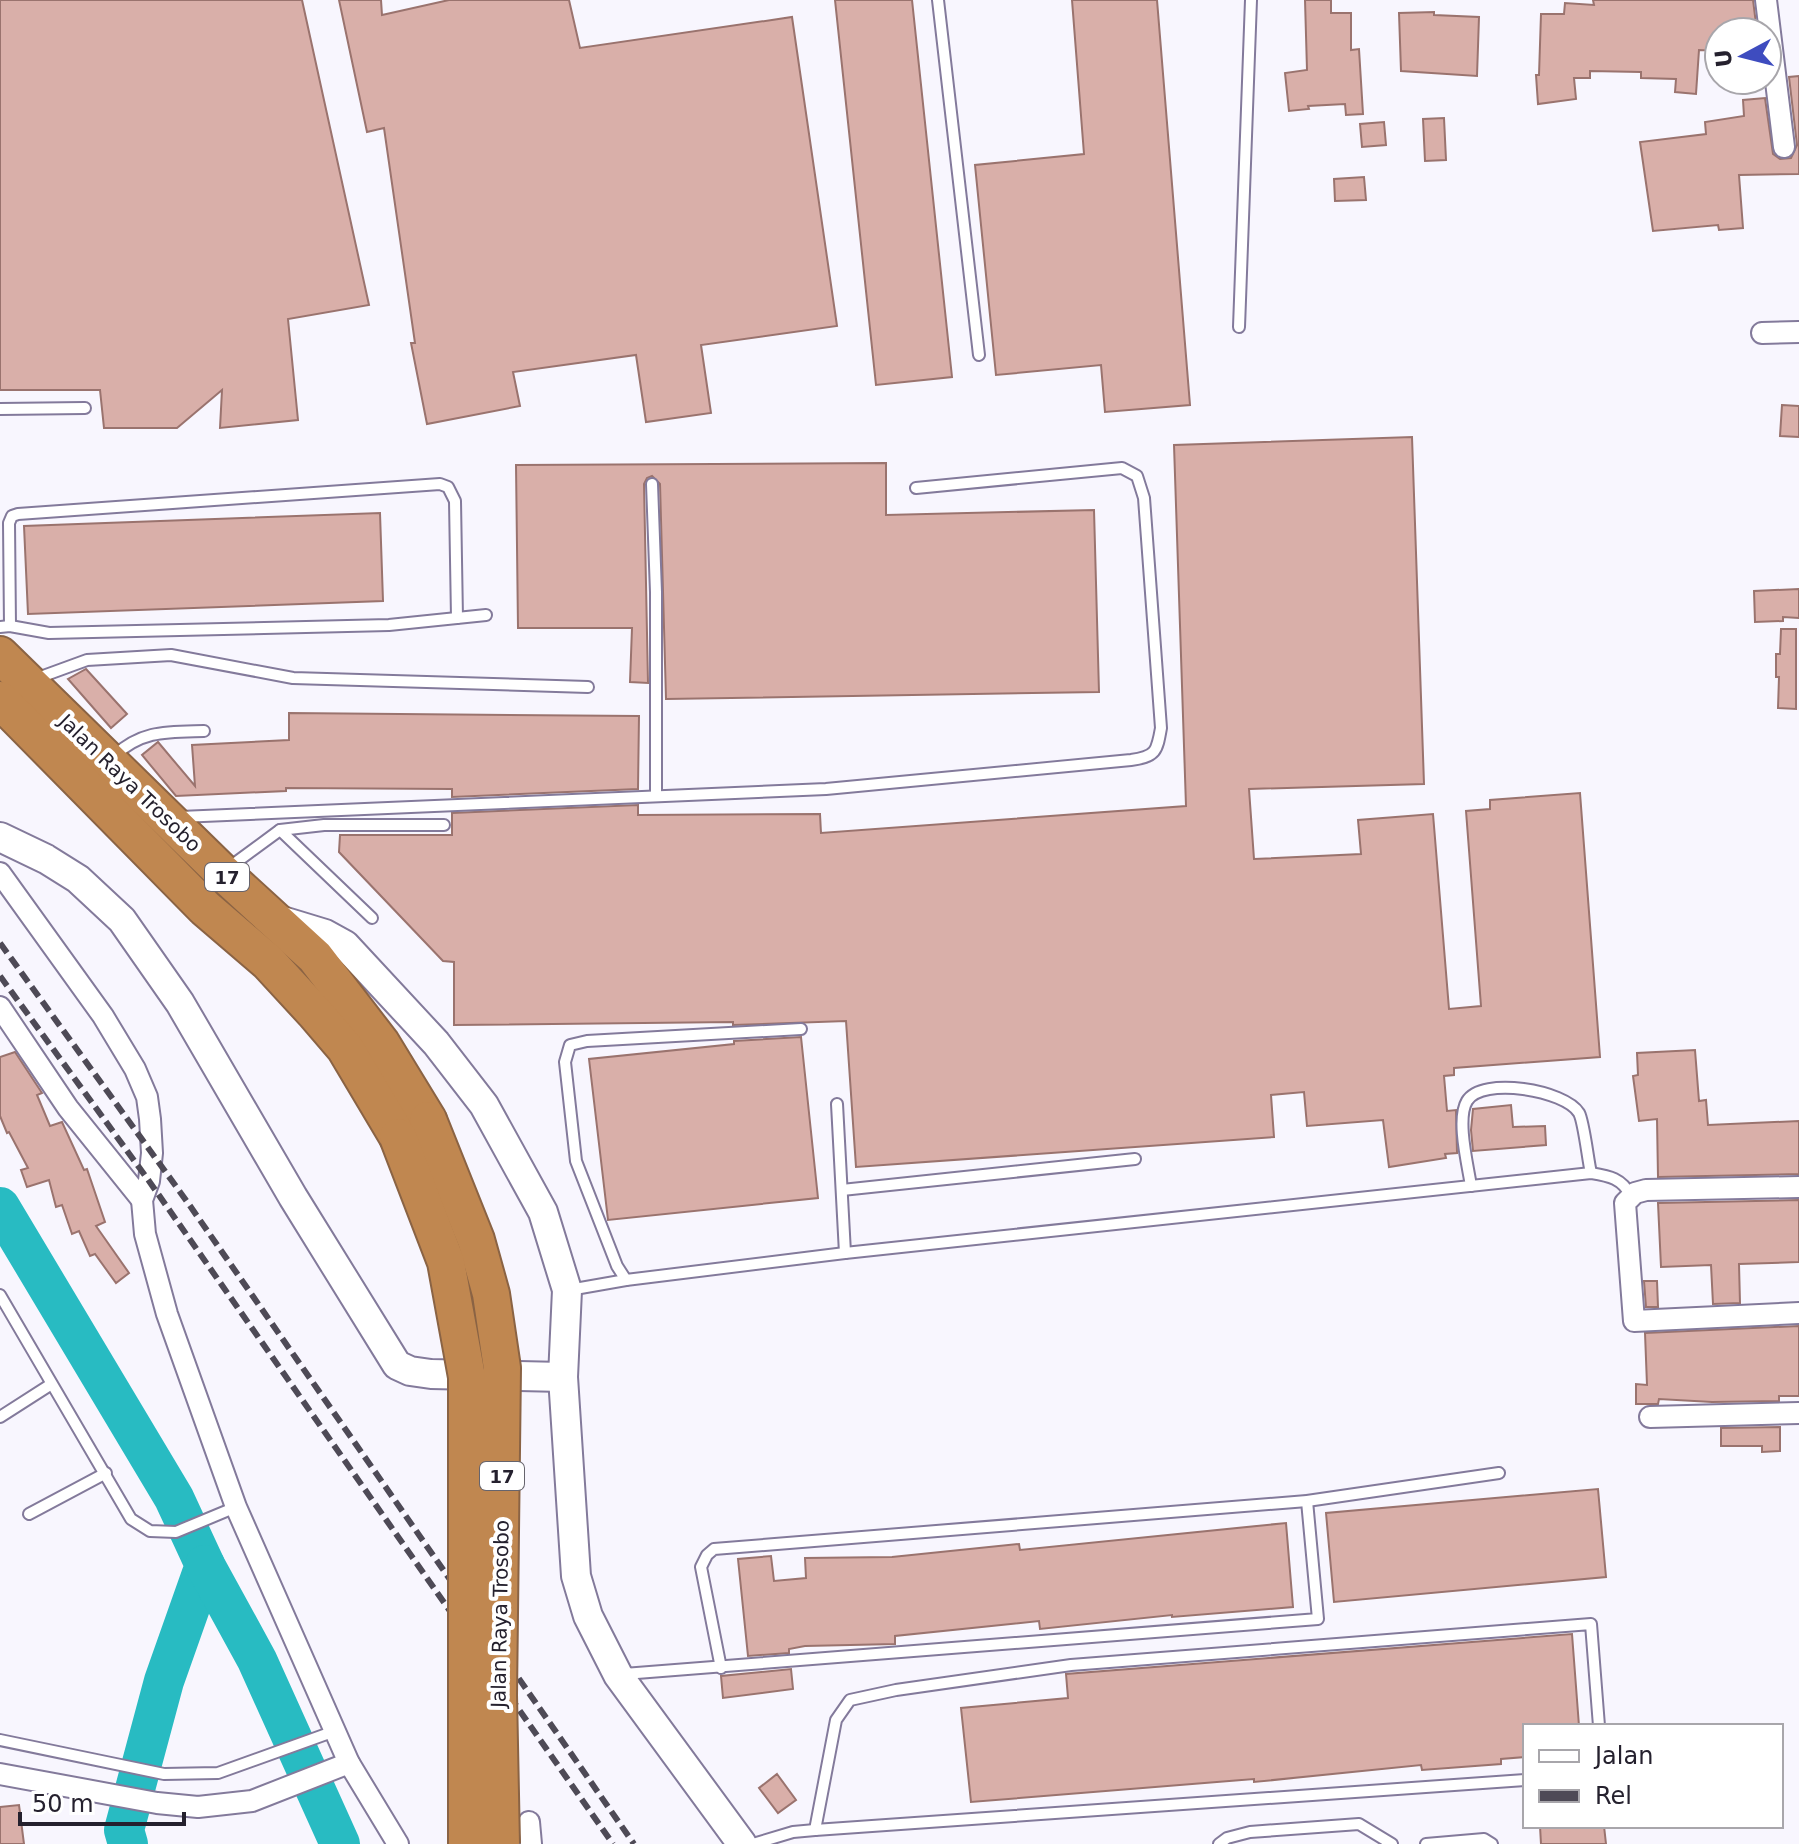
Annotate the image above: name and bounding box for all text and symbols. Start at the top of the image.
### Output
north arrow [1703,16,1783,96]
text: U [1710,48,1737,69]
street label: Jalan Raya Trosobo [53,708,206,857]
road number: 17 [205,863,249,891]
road number: 17 [480,1462,524,1490]
street label: Jalan Raya Trosobo [486,1520,514,1710]
legend [1523,1724,1783,1828]
text: Jalan [1593,1742,1653,1770]
scale bar [20,1776,184,1826]
text: Rel [1595,1782,1632,1810]
text: 50 m [32,1790,94,1818]

